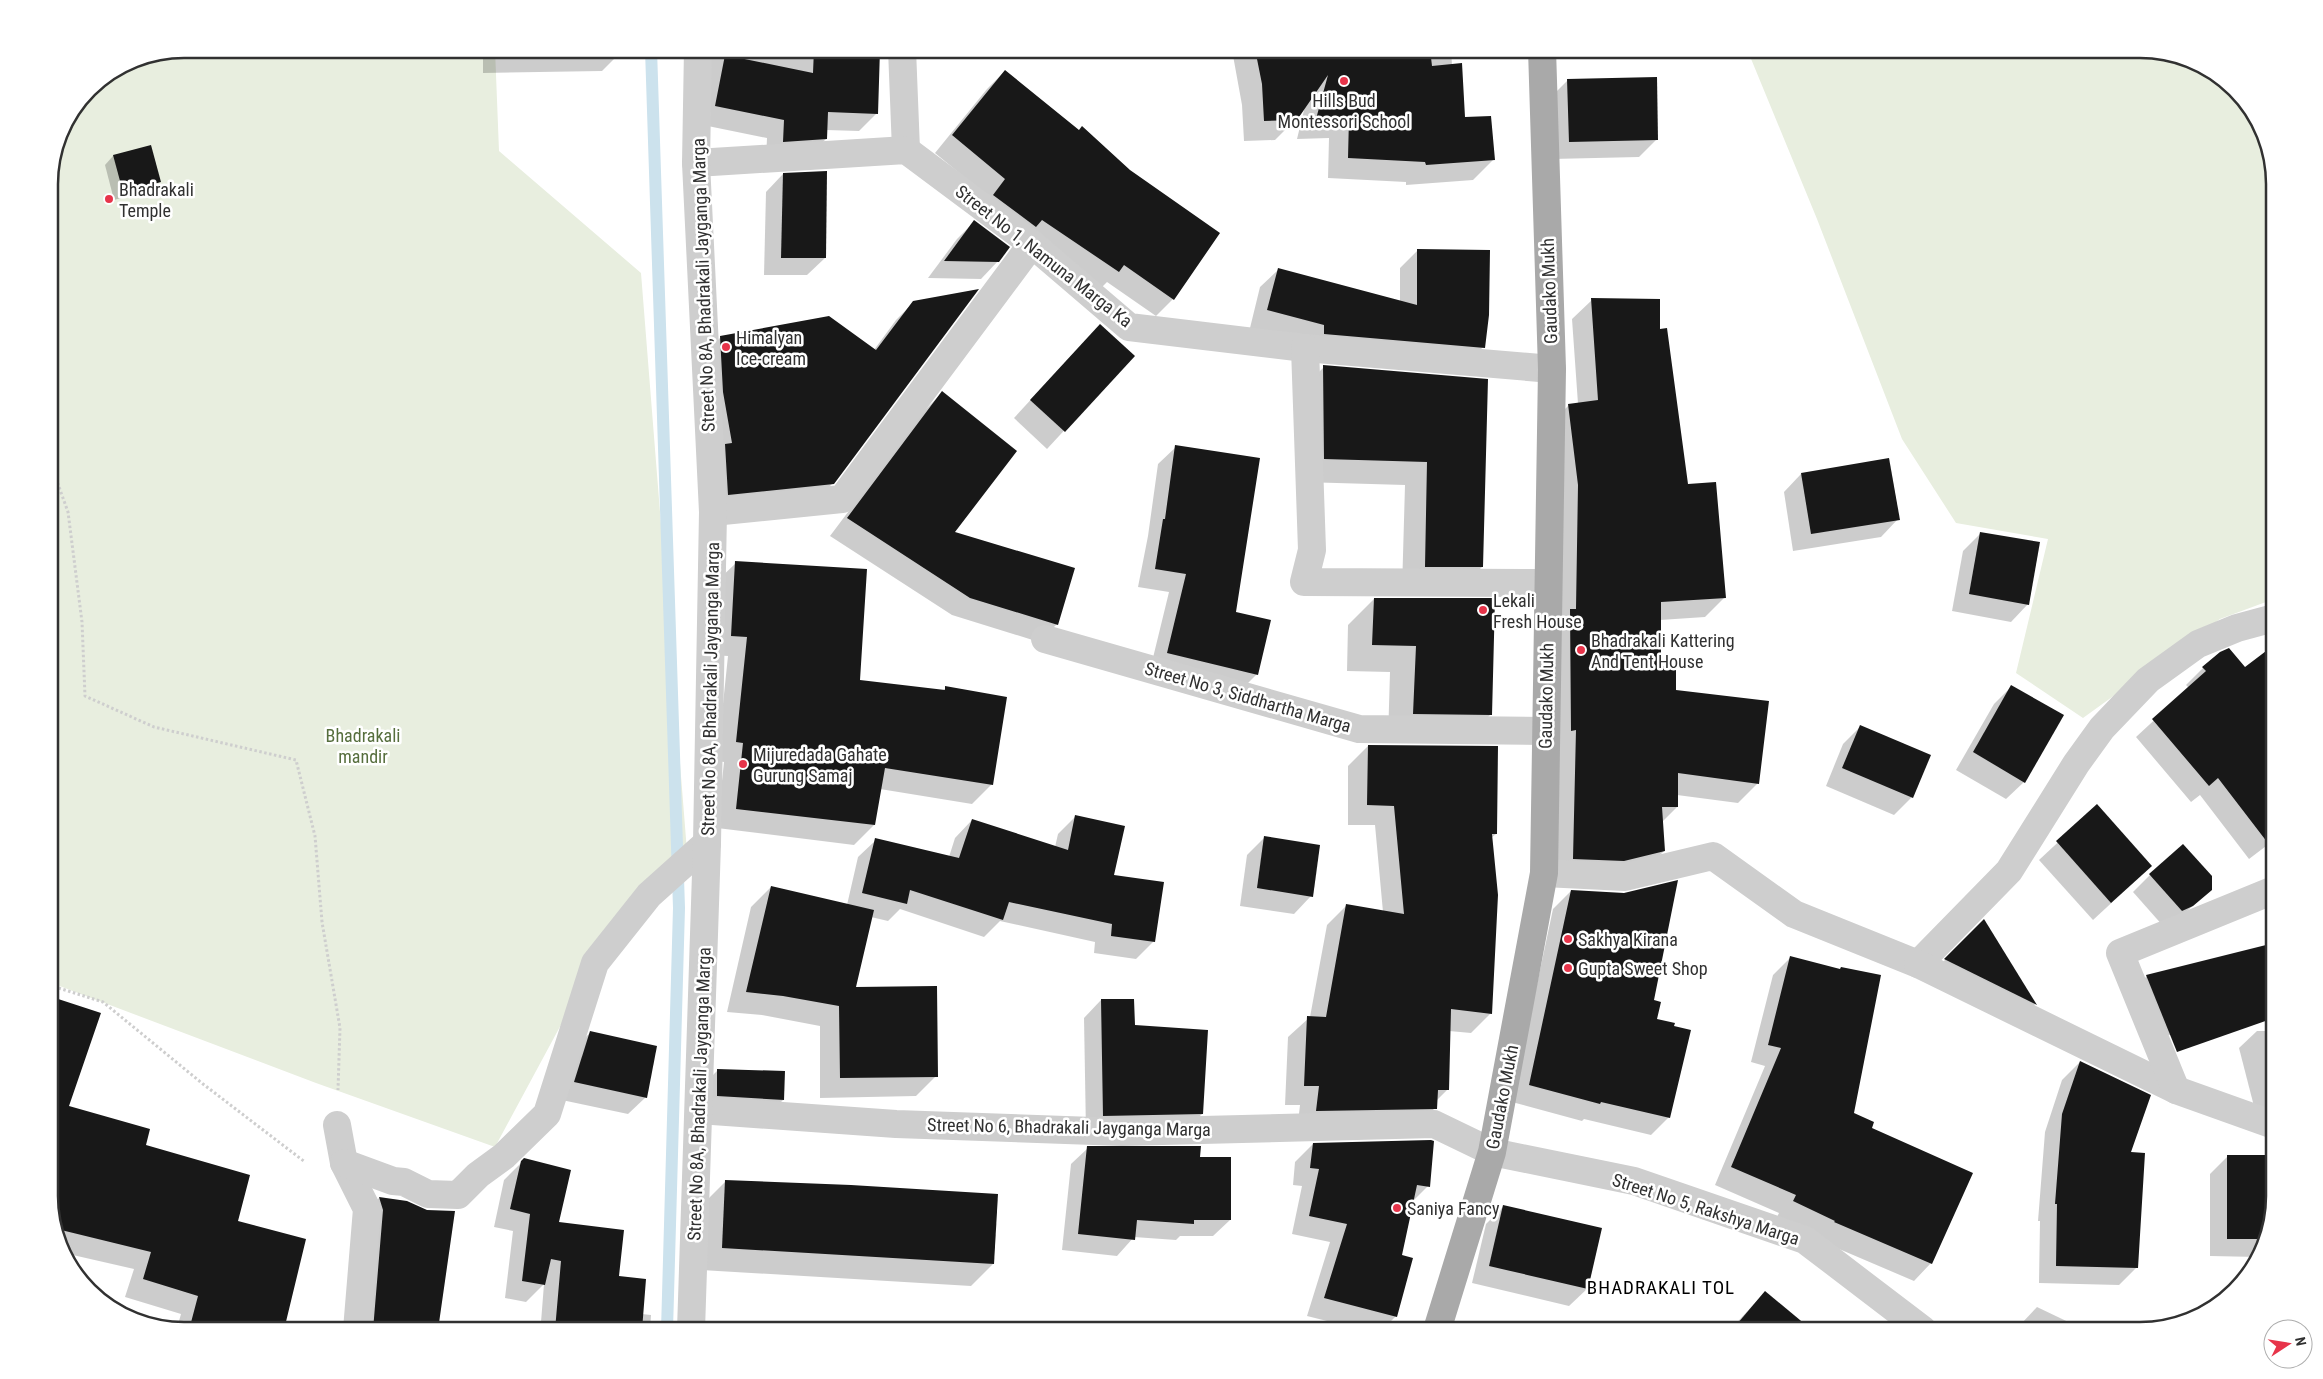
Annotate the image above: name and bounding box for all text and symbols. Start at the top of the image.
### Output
marker: Hills Bud Montessori School [1338,75,1350,87]
place label: Hills Bud Montessori School [1278,90,1410,132]
street label: Street No 8A, Bhadrakali Jayganga Marga [687,138,719,432]
place label: Bhadrakali Temple [119,179,194,221]
street label: Street No 1, Namuna Marga Ka [952,181,1136,331]
marker: Bhadrakali Temple [103,193,115,205]
street label: Gaudako Mukh [1537,238,1561,344]
place label: Himalyan Ice-cream [736,327,806,369]
marker: Himalyan Ice-cream [720,341,732,353]
street label: Street No 8A, Bhadrakali Jayganga Marga [697,542,723,836]
place label: Lekali Fresh House [1493,590,1582,632]
marker: Lekali Fresh House [1477,604,1489,616]
place label: Bhadrakali Kattering And Tent House [1591,630,1735,672]
street label: Gaudako Mukh [1535,643,1557,749]
marker: Bhadrakali Kattering And Tent House [1575,644,1587,656]
street label: Street No 3, Siddhartha Marga [1142,657,1354,737]
park label: Bhadrakali mandir [326,725,400,767]
place label: Mijuredada Gahate Gurung Samaj [753,744,887,786]
marker: Mijuredada Gahate Gurung Samaj [737,758,749,770]
place label: Sakhya Kirana [1578,929,1678,950]
marker: Sakhya Kirana [1562,933,1574,945]
street label: Street No 8A, Bhadrakali Jayganga Marga [683,947,715,1241]
place label: Gupta Sweet Shop [1578,958,1708,979]
marker: Gupta Sweet Shop [1562,962,1574,974]
street label: Gaudako Mukh [1482,1043,1522,1151]
street label: Street No 6, Bhadrakali Jayganga Marga [927,1114,1211,1140]
street label: Street No 5, Rakshya Marga [1610,1169,1802,1249]
place label: Saniya Fancy [1407,1198,1500,1219]
marker: Saniya Fancy [1391,1202,1403,1214]
district label: BHADRAKALI TOL [1587,1276,1735,1299]
north arrow [2263,1319,2313,1369]
text: N [2292,1335,2309,1347]

